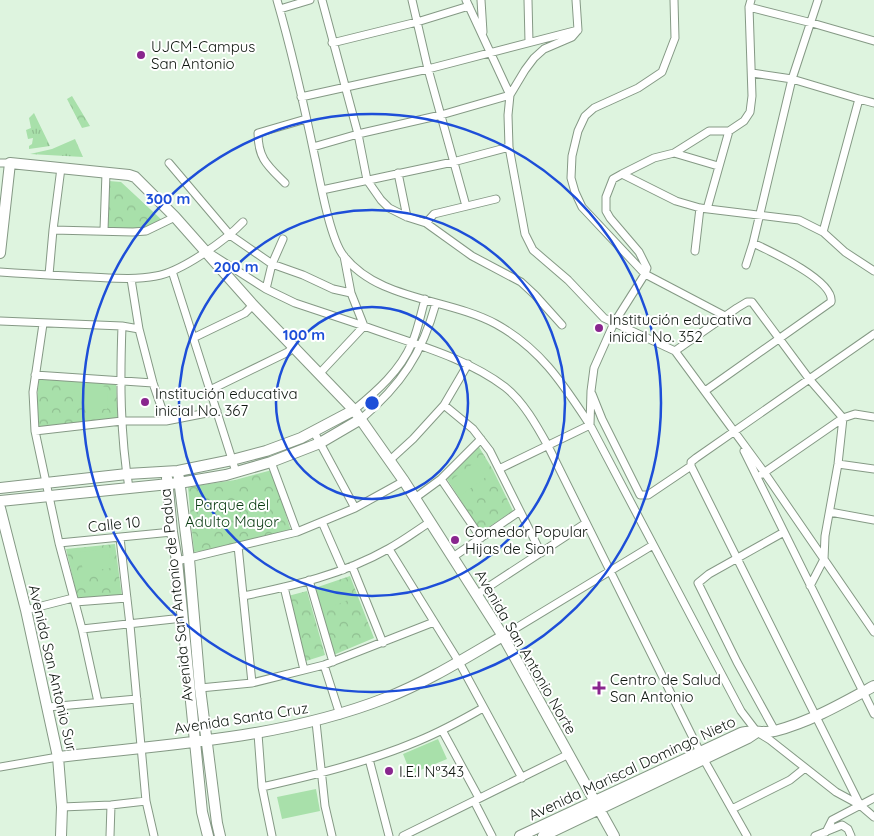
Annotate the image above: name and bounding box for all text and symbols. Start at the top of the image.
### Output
place label: UJCM-Campus San Antonio [151,37,255,73]
marker: UJCM-Campus San Antonio [135,49,147,61]
text: 300 m [146,189,190,208]
text: 200 m [214,257,259,276]
place label: Institución educativa inicial No. 352 [609,310,752,346]
marker: Institución educativa inicial No. 352 [593,322,605,334]
text: 100 m [283,325,325,344]
place label: Institución educativa inicial No. 367 [155,384,298,420]
centre of rings [363,394,381,412]
marker: Institución educativa inicial No. 367 [139,396,151,408]
street label: Avenida San Antonio de Padua [155,488,197,702]
park label: Parque del Adulto Mayor [185,495,279,531]
street label: Calle 10 [87,512,141,536]
place label: Comedor Popular Hijas de Sion [465,522,588,558]
marker: Comedor Popular Hijas de Sion [449,534,461,546]
street label: Avenida San Antonio Norte [471,566,581,738]
street label: Avenida San Antonio Sur [25,583,81,753]
place label: Centro de Salud San Antonio [610,670,721,706]
marker: Centro de Salud San Antonio [592,681,606,695]
street label: Avenida Santa Cruz [173,698,309,738]
street label: Avenida Mariscal Domingo Nieto [526,712,738,824]
place label: I.E.I N°343 [399,762,464,781]
marker: I.E.I N°343 [383,765,395,777]

